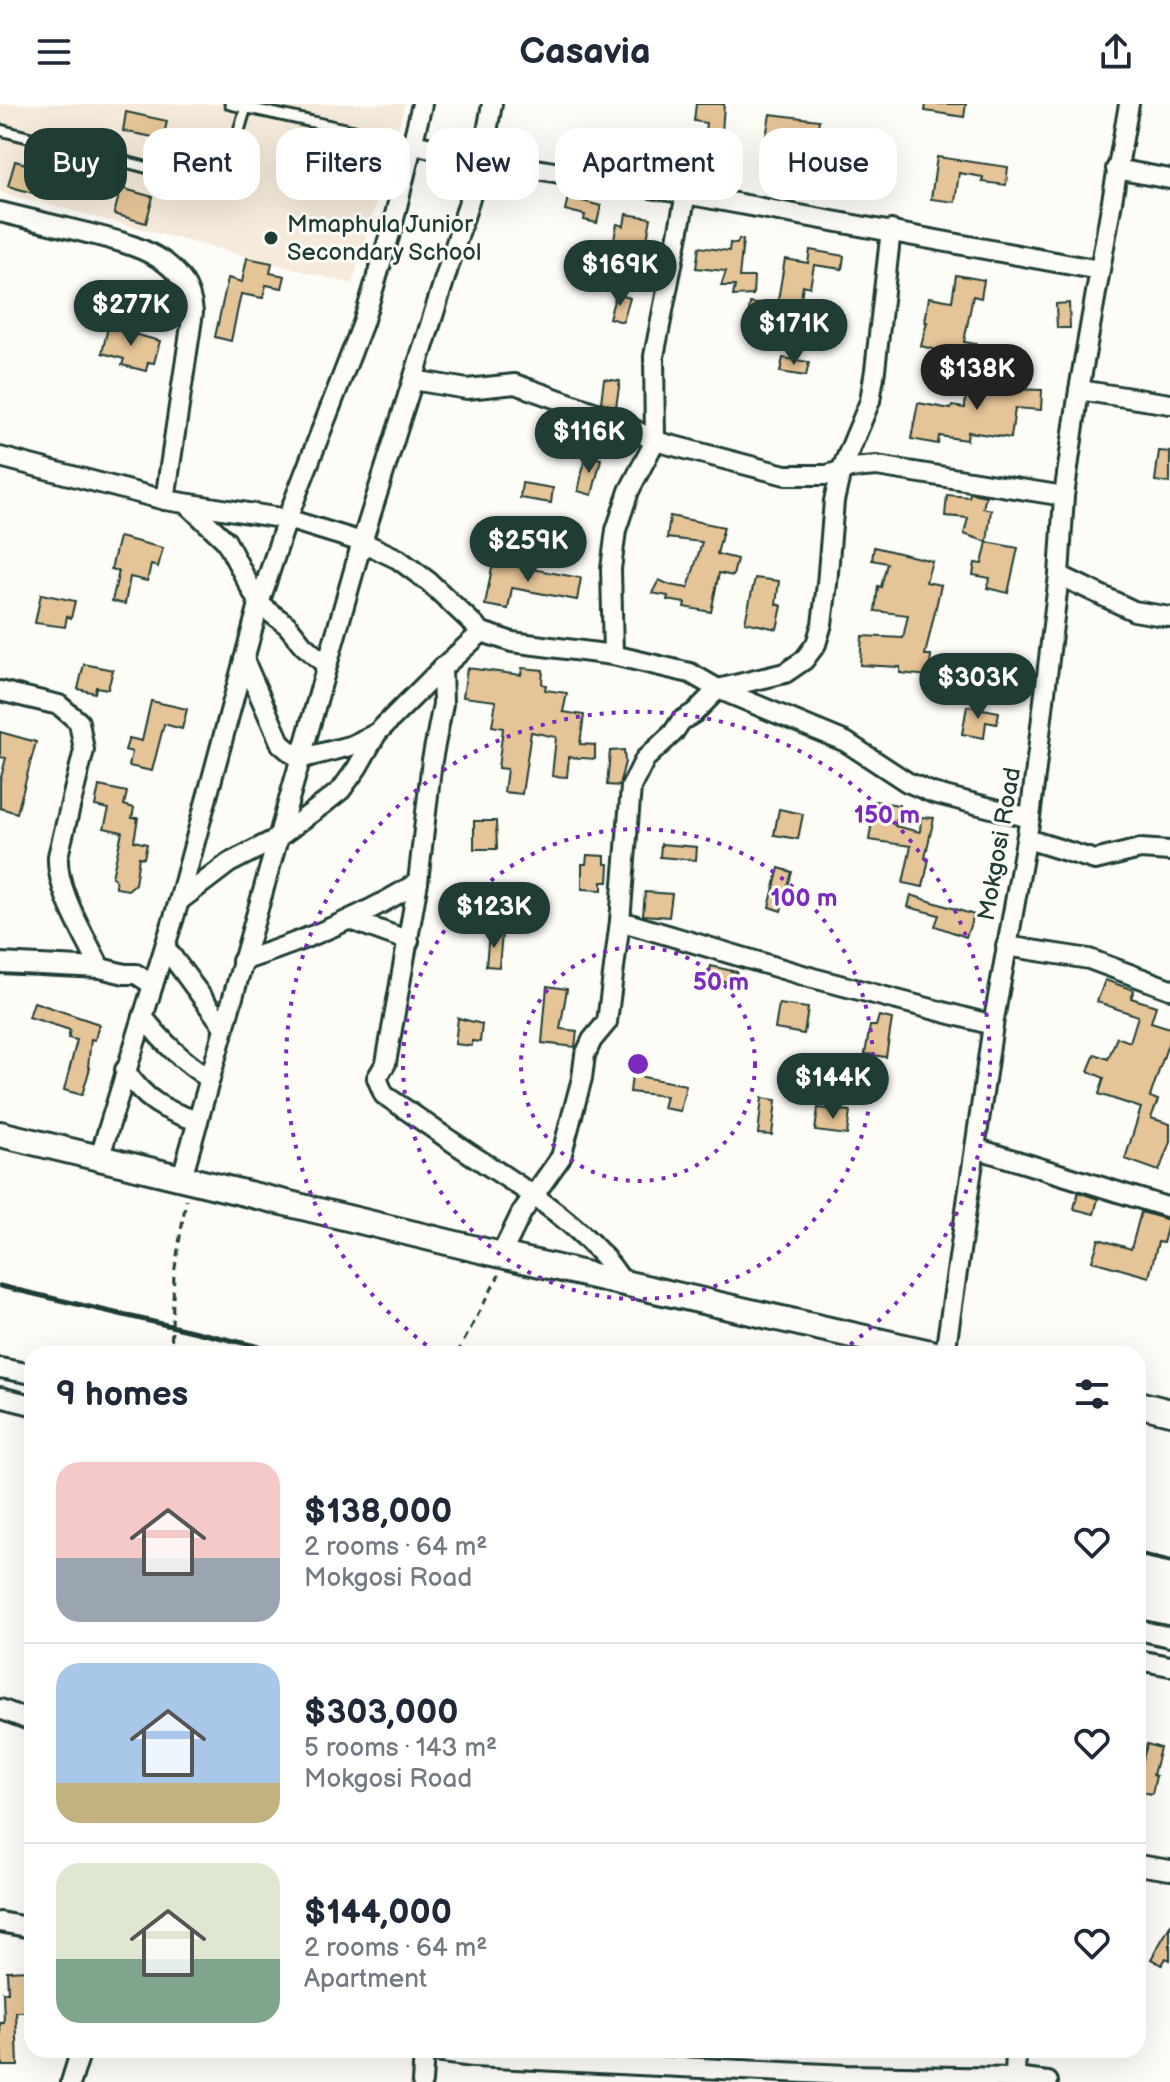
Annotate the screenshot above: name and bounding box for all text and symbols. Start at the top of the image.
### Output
icon: menu [32,30,76,74]
icon: share [1094,30,1138,74]
text: Casavia [519,31,651,74]
chip: Buy [24,128,127,200]
chip: Rent [143,128,260,200]
chip: Filters [276,128,410,200]
chip: New [426,128,539,200]
chip: Apartment [555,128,743,200]
chip: House [759,128,897,200]
place label: Mmaphula Junior Secondary School [287,210,481,267]
marker: Mmaphula Junior Secondary School [262,229,280,247]
pin: $169K [564,240,676,308]
text: $169K [582,250,658,281]
pin: $277K [75,280,187,348]
text: $277K [92,290,170,321]
pin: $171K [738,299,850,367]
text: $171K [758,309,830,340]
pin: $138K [921,344,1033,412]
text: $138K [939,354,1015,385]
pin: $116K [533,407,645,475]
text: $116K [553,417,625,448]
pin: $259K [472,516,584,584]
text: $259K [488,526,568,557]
pin: $303K [922,653,1034,721]
text: $303K [937,663,1019,694]
street label: Mokgosi Road [972,765,1027,923]
text: 150 m [854,801,920,830]
pin: $123K [438,882,550,950]
text: 100 m [771,884,837,913]
text: $123K [456,892,532,923]
text: 50 m [693,968,749,997]
centre of rings [624,1050,652,1078]
pin: $144K [777,1053,889,1121]
text: $144K [795,1063,871,1094]
icon: filters [1070,1372,1114,1416]
text: 9 homes [56,1374,188,1415]
text: $138,000 [304,1491,452,1532]
icon: home [120,1494,216,1590]
icon: heart [1070,1520,1114,1564]
text: 2 rooms · 64 m² [304,1532,488,1563]
text: Mokgosi Road [304,1563,472,1594]
text: $303,000 [304,1692,458,1733]
icon: home [120,1695,216,1791]
icon: heart [1070,1721,1114,1765]
text: 5 rooms · 143 m² [304,1733,497,1764]
text: Mokgosi Road [304,1764,472,1795]
text: $144,000 [304,1892,452,1933]
icon: home [120,1895,216,1991]
icon: heart [1070,1921,1114,1965]
text: 2 rooms · 64 m² [304,1933,488,1964]
text: Apartment [304,1964,427,1995]

